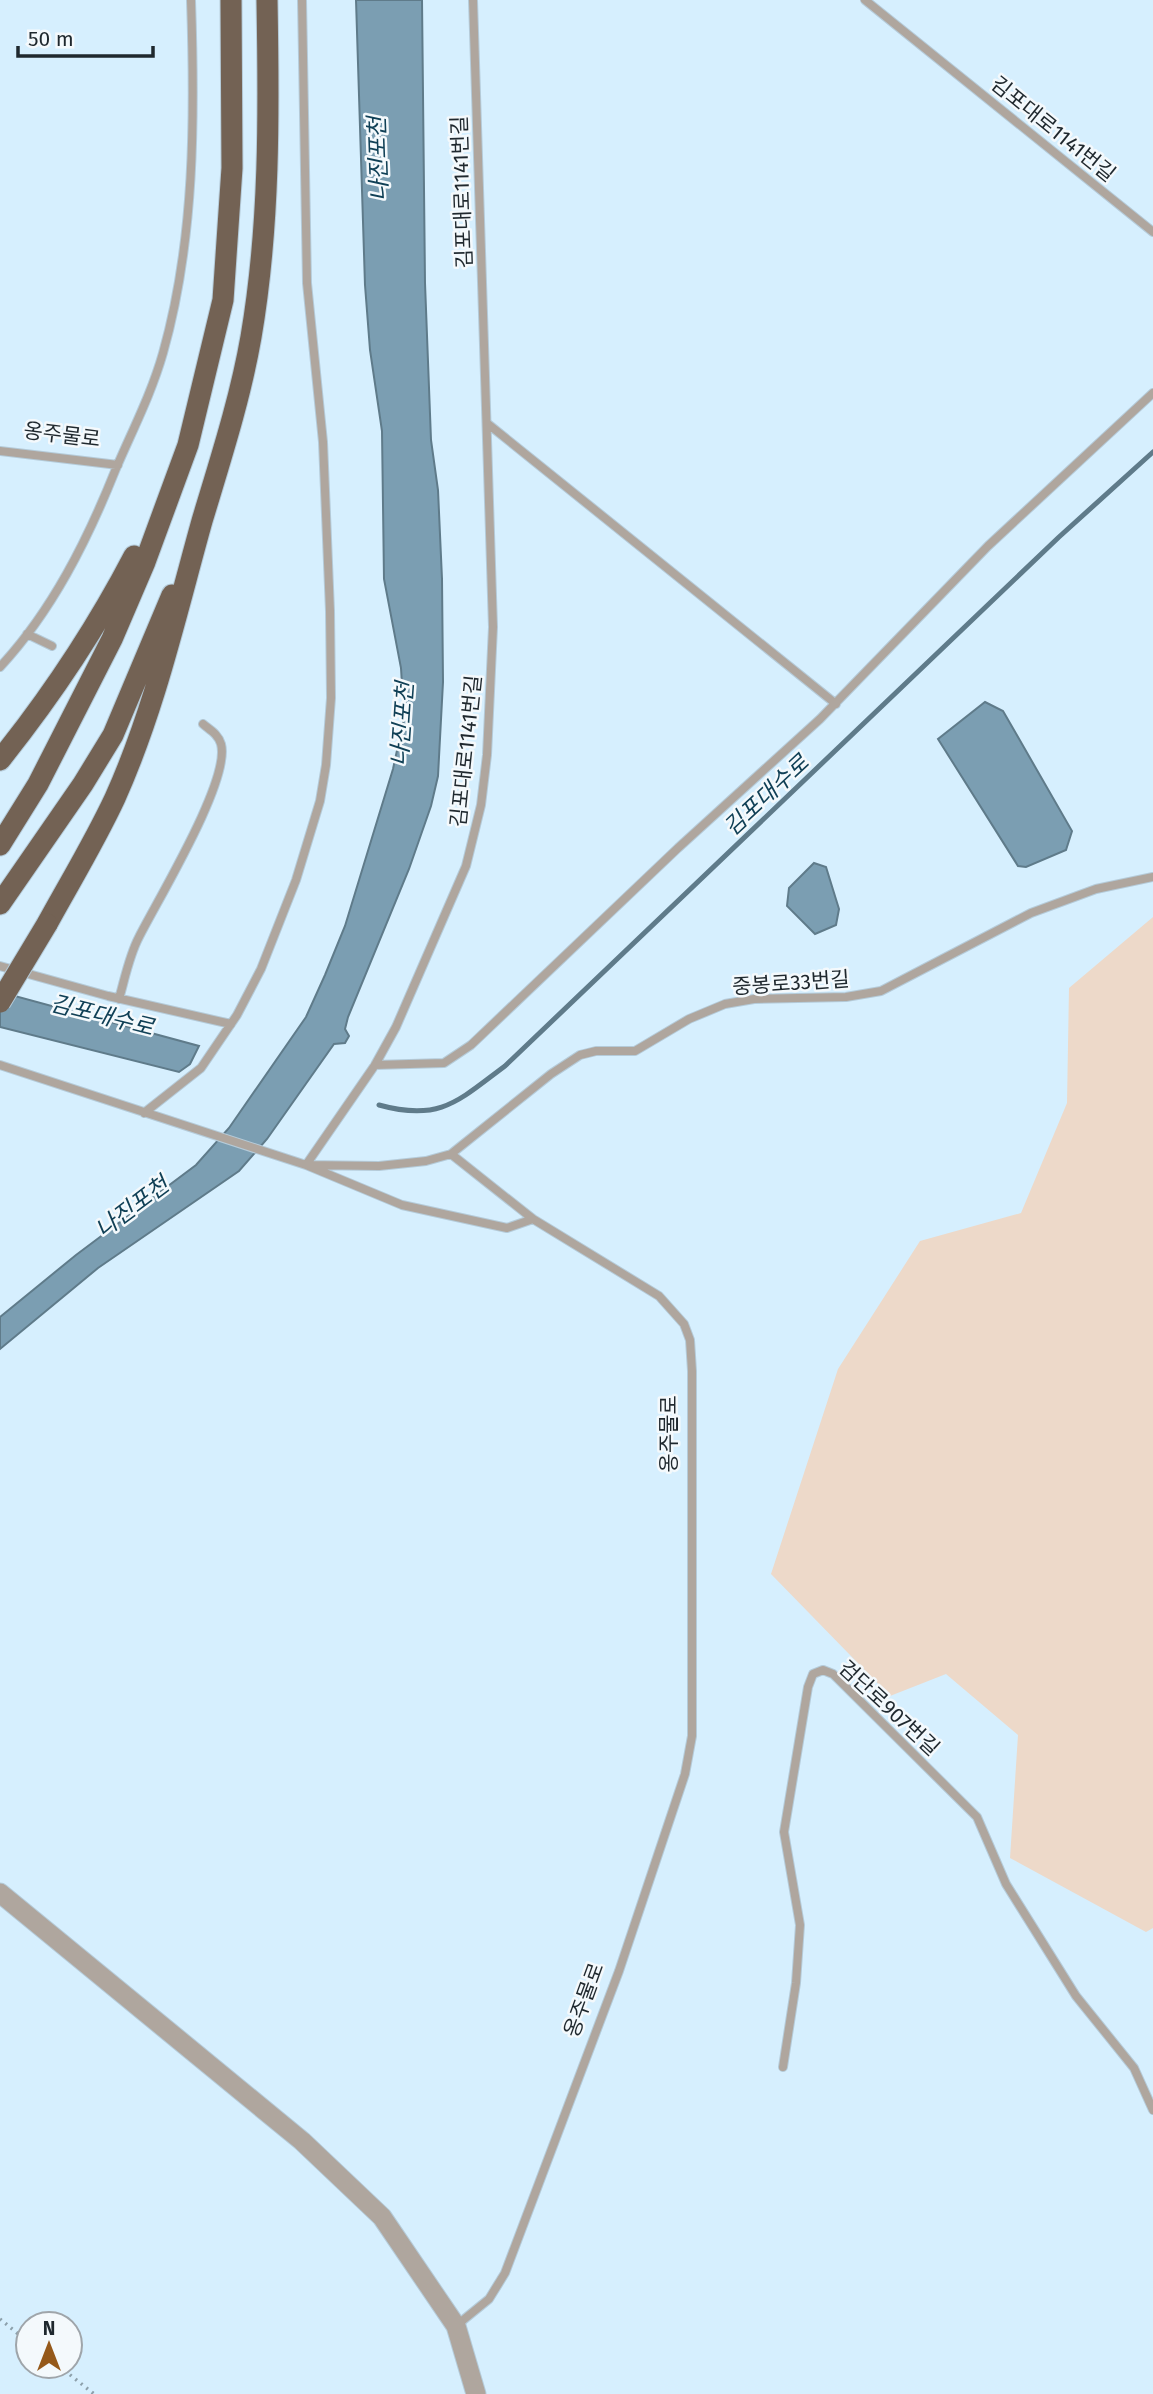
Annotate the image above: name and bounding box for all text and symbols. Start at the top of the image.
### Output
scale bar [18,14,152,58]
text: 50 m [28,26,74,52]
street label: 김포대로1141번길 [985,71,1121,187]
water label: 나진포천 [362,113,393,202]
street label: 김포대로1141번길 [446,115,478,269]
street label: 옹주물로 [22,417,102,453]
street label: 김포대로1141번길 [445,674,487,828]
water label: 나진포천 [385,678,419,767]
water label: 김포대수로 [718,747,816,841]
street label: 중봉로33번길 [731,966,851,1000]
water label: 김포대수로 [47,989,158,1042]
water label: 나진포천 [90,1169,176,1244]
street label: 옹주물로 [656,1395,682,1473]
street label: 검단로907번길 [833,1655,945,1761]
street label: 옹주물로 [559,1959,609,2041]
north arrow [14,2310,84,2380]
text: N [43,2317,55,2340]

